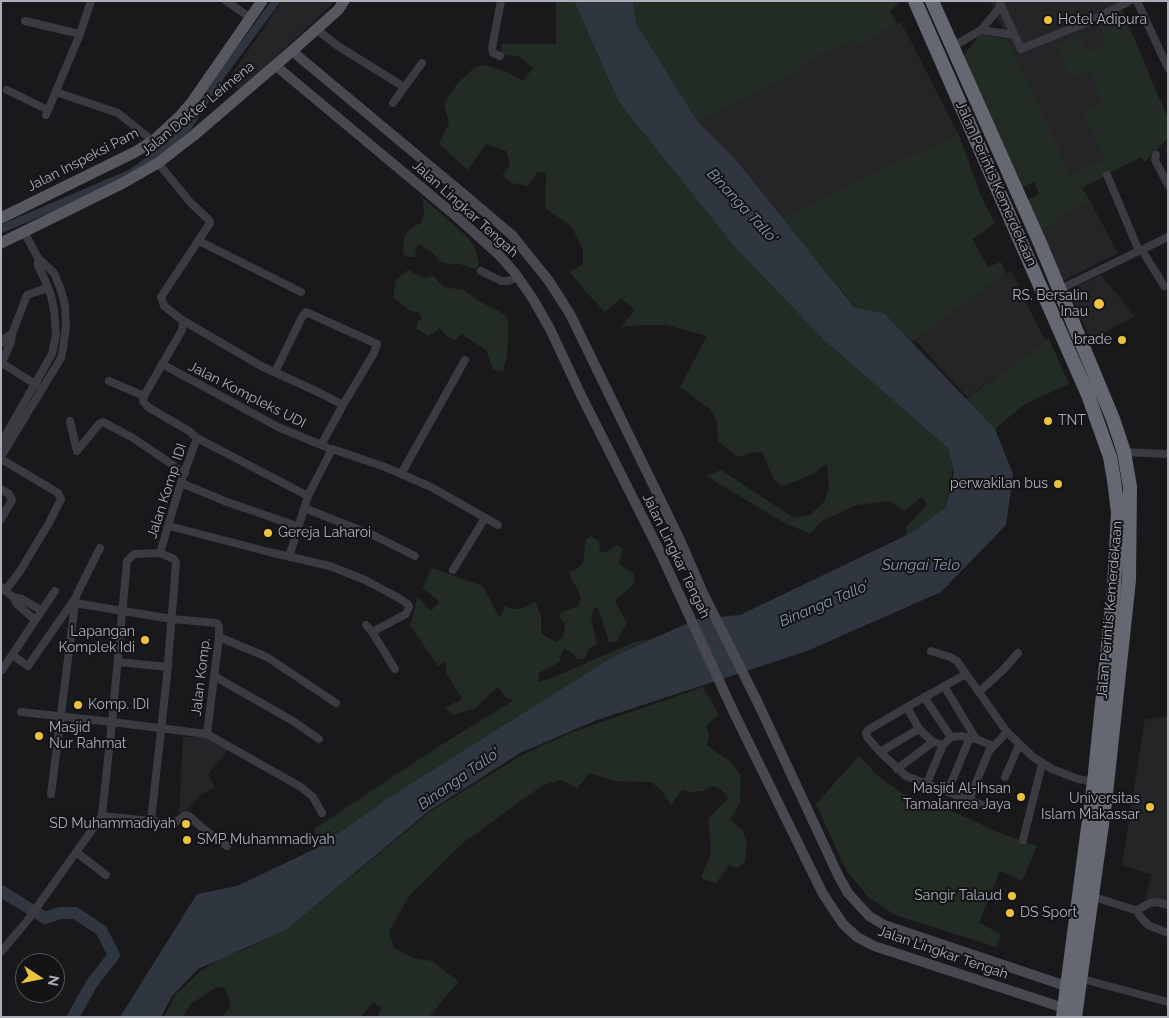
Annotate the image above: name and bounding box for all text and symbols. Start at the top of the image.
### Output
place label: Hotel Adipura [1058,12,1147,28]
marker: Hotel Adipura [1042,14,1054,26]
street label: Jalan Dokter Leimena [138,58,258,160]
street label: Jalan Perintis Kemerdekaan [952,99,1040,269]
street label: Jalan Inspeksi Pam [25,125,141,195]
street label: Jalan Lingkar Tengah [409,157,521,261]
water label: Binanga Tallo' [703,165,781,247]
place label: RS. Bersalin Inau [1012,288,1088,321]
marker: RS. Bersalin Inau [1092,297,1106,311]
place label: brade [1074,332,1112,348]
marker: brade [1116,334,1128,346]
street label: Jalan Kompleks UDI [185,358,309,432]
place label: TNT [1058,413,1086,429]
marker: TNT [1042,415,1054,427]
street label: Jalan Komp. IDI [144,441,190,541]
place label: perwakilan bus [950,476,1048,492]
marker: perwakilan bus [1052,478,1064,490]
street label: Jalan Lingkar Tengah [638,491,714,621]
street label: Jalan Perintis Kemerdekaan [1094,520,1126,700]
place label: Gereja Laharoi [278,525,371,541]
marker: Gereja Laharoi [262,527,274,539]
water label: Sungai Telo [882,556,960,574]
water label: Binanga Tallo' [777,577,871,631]
place label: Lapangan Komplek Idi [58,624,135,656]
marker: Lapangan Komplek Idi [139,634,151,646]
street label: Jalan Komp. [188,637,214,717]
place label: Komp. IDI [88,697,150,713]
marker: Komp. IDI [72,699,84,711]
place label: Masjid Nur Rahmat [49,720,127,752]
marker: Masjid Nur Rahmat [33,730,45,742]
water label: Binanga Tallo' [415,744,503,814]
place label: Masjid Al-Ihsan Tamalanrea Jaya [903,781,1011,814]
marker: Masjid Al-Ihsan Tamalanrea Jaya [1015,791,1027,803]
place label: Universitas Islam Makassar [1041,791,1140,824]
marker: Universitas Islam Makassar [1144,801,1156,813]
place label: SD Muhammadiyah [49,816,176,832]
marker: SD Muhammadiyah [180,818,192,830]
place label: SMP Muhammadiyah [197,832,335,848]
marker: SMP Muhammadiyah [181,834,193,846]
place label: Sangir Talaud [914,888,1002,904]
marker: Sangir Talaud [1006,890,1018,902]
place label: DS Sport [1020,905,1077,921]
marker: DS Sport [1004,907,1016,919]
street label: Jalan Lingkar Tengah [876,923,1010,983]
north arrow [15,953,65,1003]
text: N [45,974,63,987]

